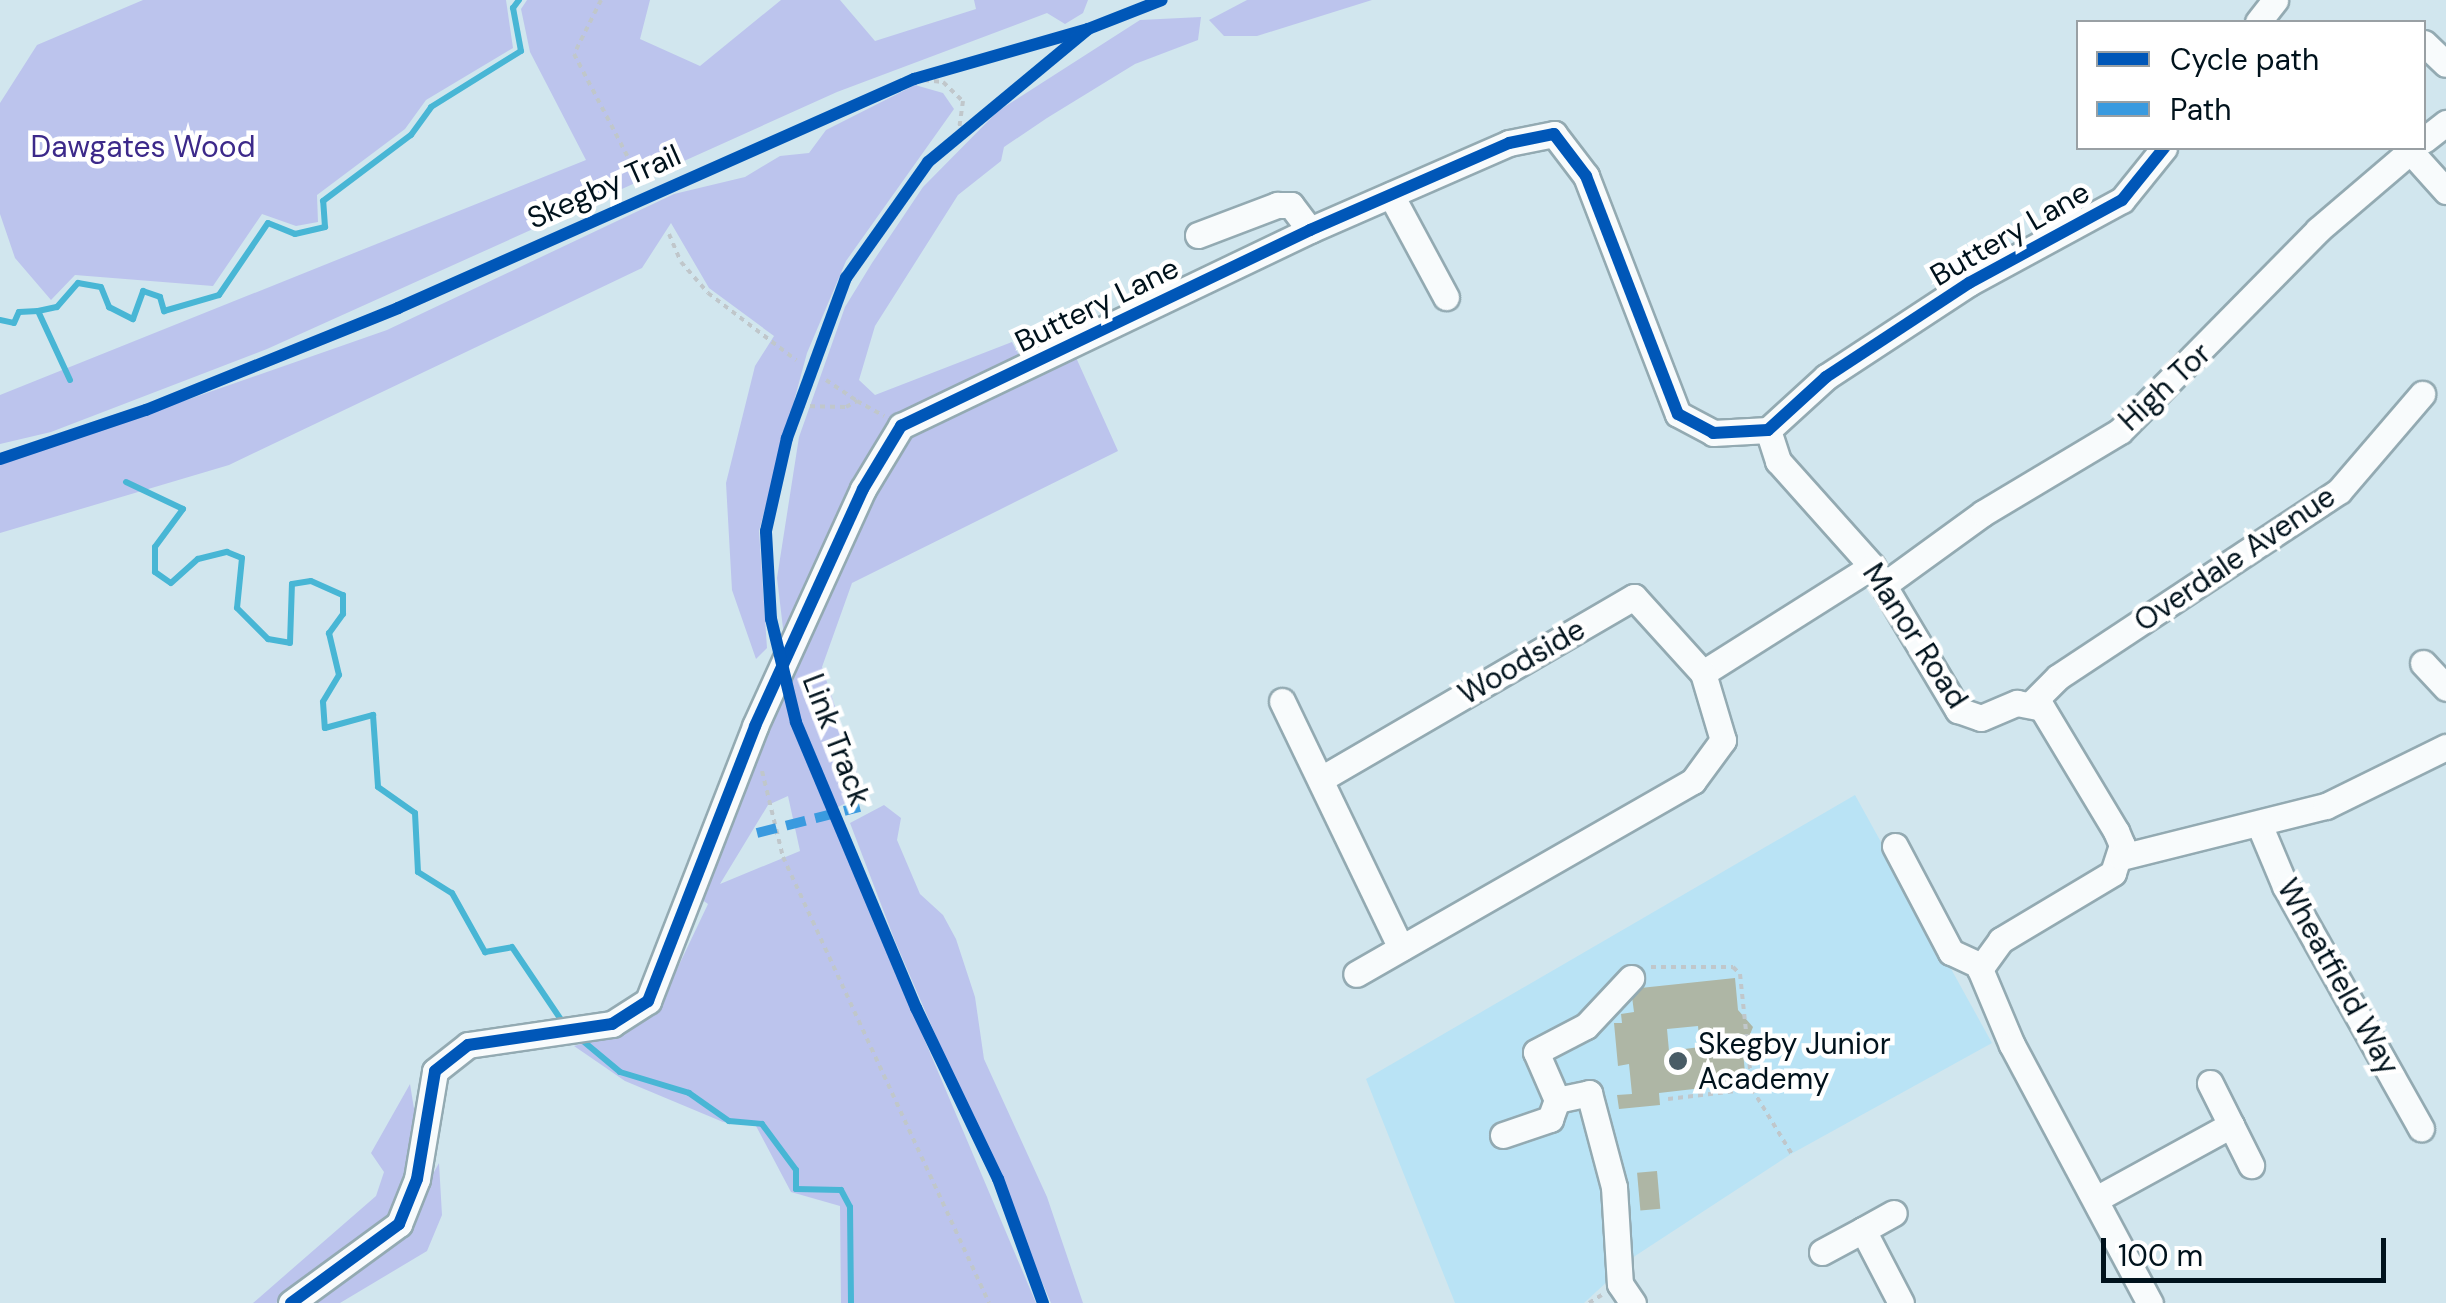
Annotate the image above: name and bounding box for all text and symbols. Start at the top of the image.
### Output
legend [2076,20,2426,150]
text: Cycle path [2170,40,2319,79]
text: Path [2170,90,2232,129]
park label: Dawgates Wood [31,129,255,165]
street label: Skegby Trail [522,137,686,237]
street label: Buttery Lane [1924,174,2096,294]
street label: Buttery Lane [1009,250,1185,360]
street label: High Tor [2112,335,2218,439]
street label: Overdale Avenue [2128,478,2342,640]
street label: Manor Road [1855,557,1975,715]
street label: Woodside [1452,611,1592,713]
street label: Link Track [794,669,878,811]
street label: Wheatfield Way [2269,873,2407,1081]
place label: Skegby Junior Academy [1698,1026,1891,1096]
marker: Skegby Junior Academy [1667,1050,1689,1072]
scale bar [2106,1218,2391,1280]
text: 100 m [2118,1236,2203,1275]

